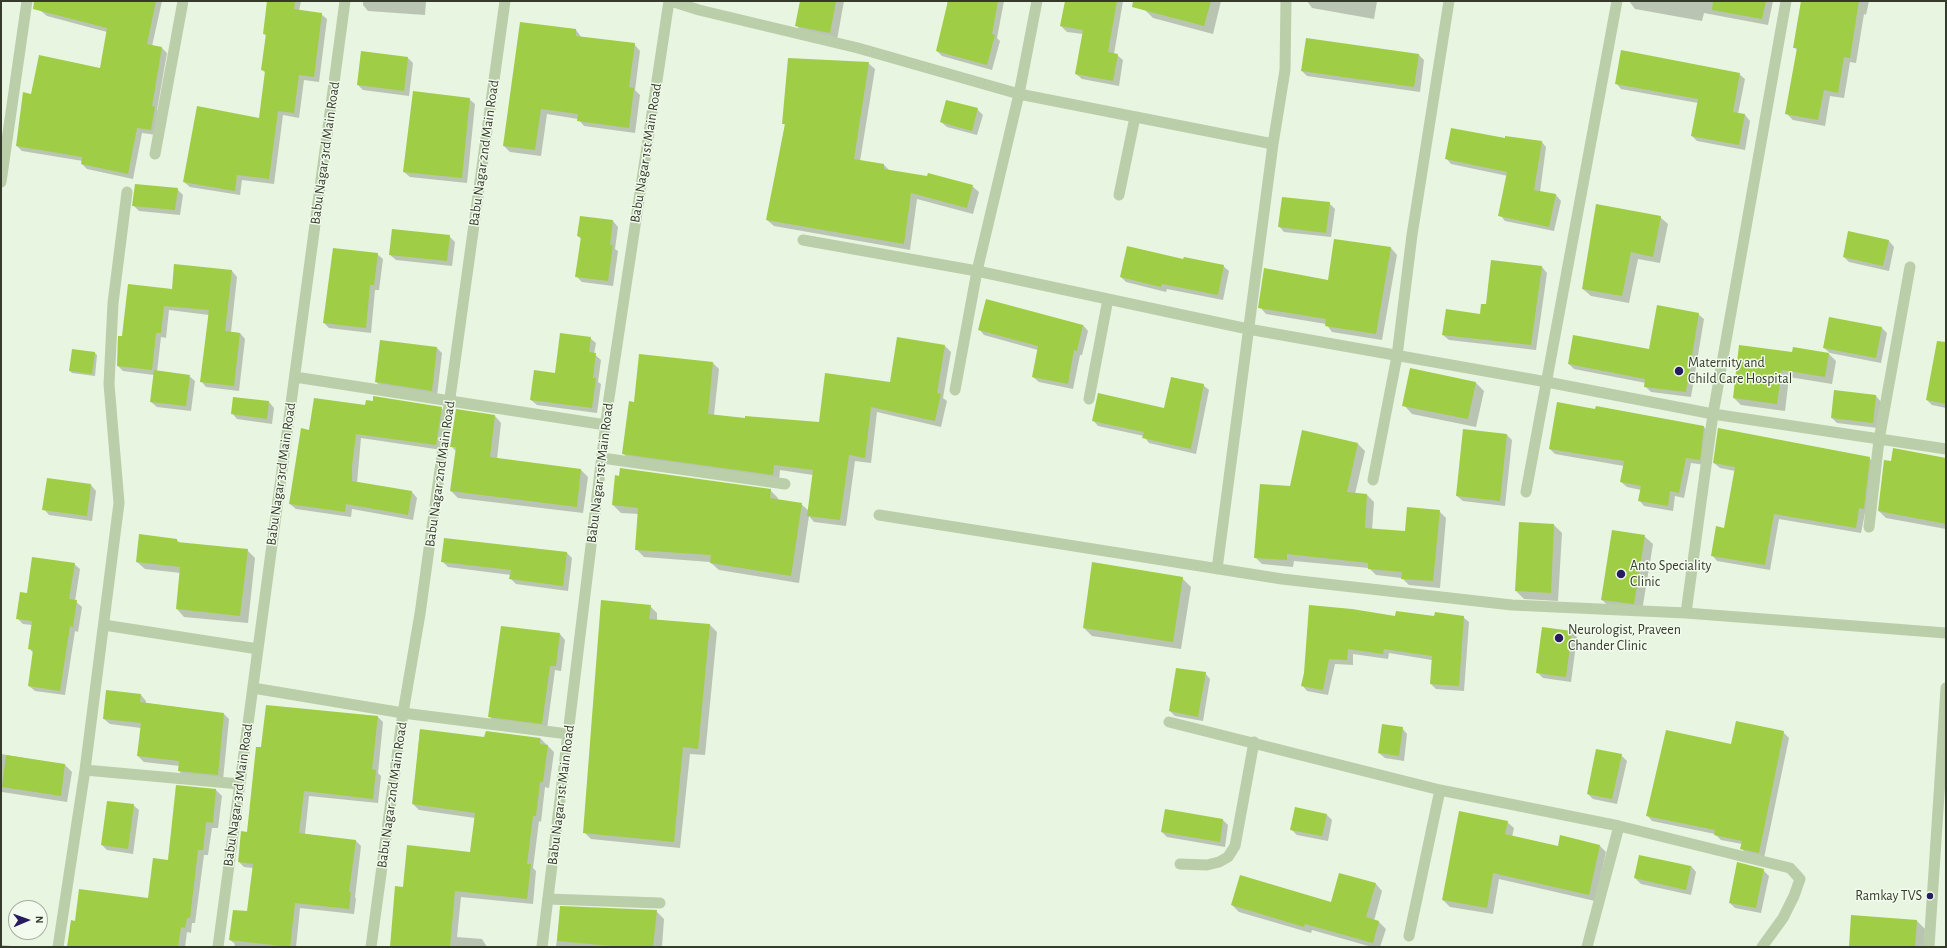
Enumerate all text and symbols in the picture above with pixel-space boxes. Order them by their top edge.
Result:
street label: Babu Nagar 2nd Main Road [465,79,503,227]
street label: Babu Nagar 3rd Main Road [307,80,343,226]
street label: Babu Nagar 1st Main Road [627,82,665,224]
place label: Maternity and Child Care Hospital [1688,355,1792,388]
marker: Maternity and Child Care Hospital [1673,365,1685,377]
street label: Babu Nagar 2nd Main Road [421,400,459,548]
street label: Babu Nagar 3rd Main Road [263,401,299,547]
street label: Babu Nagar 1st Main Road [583,402,617,544]
place label: Anto Speciality Clinic [1630,558,1711,590]
marker: Anto Speciality Clinic [1615,568,1627,580]
place label: Neurologist, Praveen Chander Clinic [1568,622,1681,654]
marker: Neurologist, Praveen Chander Clinic [1553,632,1565,644]
street label: Babu Nagar 2nd Main Road [373,721,411,869]
street label: Babu Nagar 3rd Main Road [220,722,256,868]
street label: Babu Nagar 1st Main Road [544,724,578,866]
place label: Ramkay TVS [1855,888,1922,904]
marker: Ramkay TVS [1925,891,1935,901]
north arrow [8,900,48,940]
text: N [34,916,45,924]

